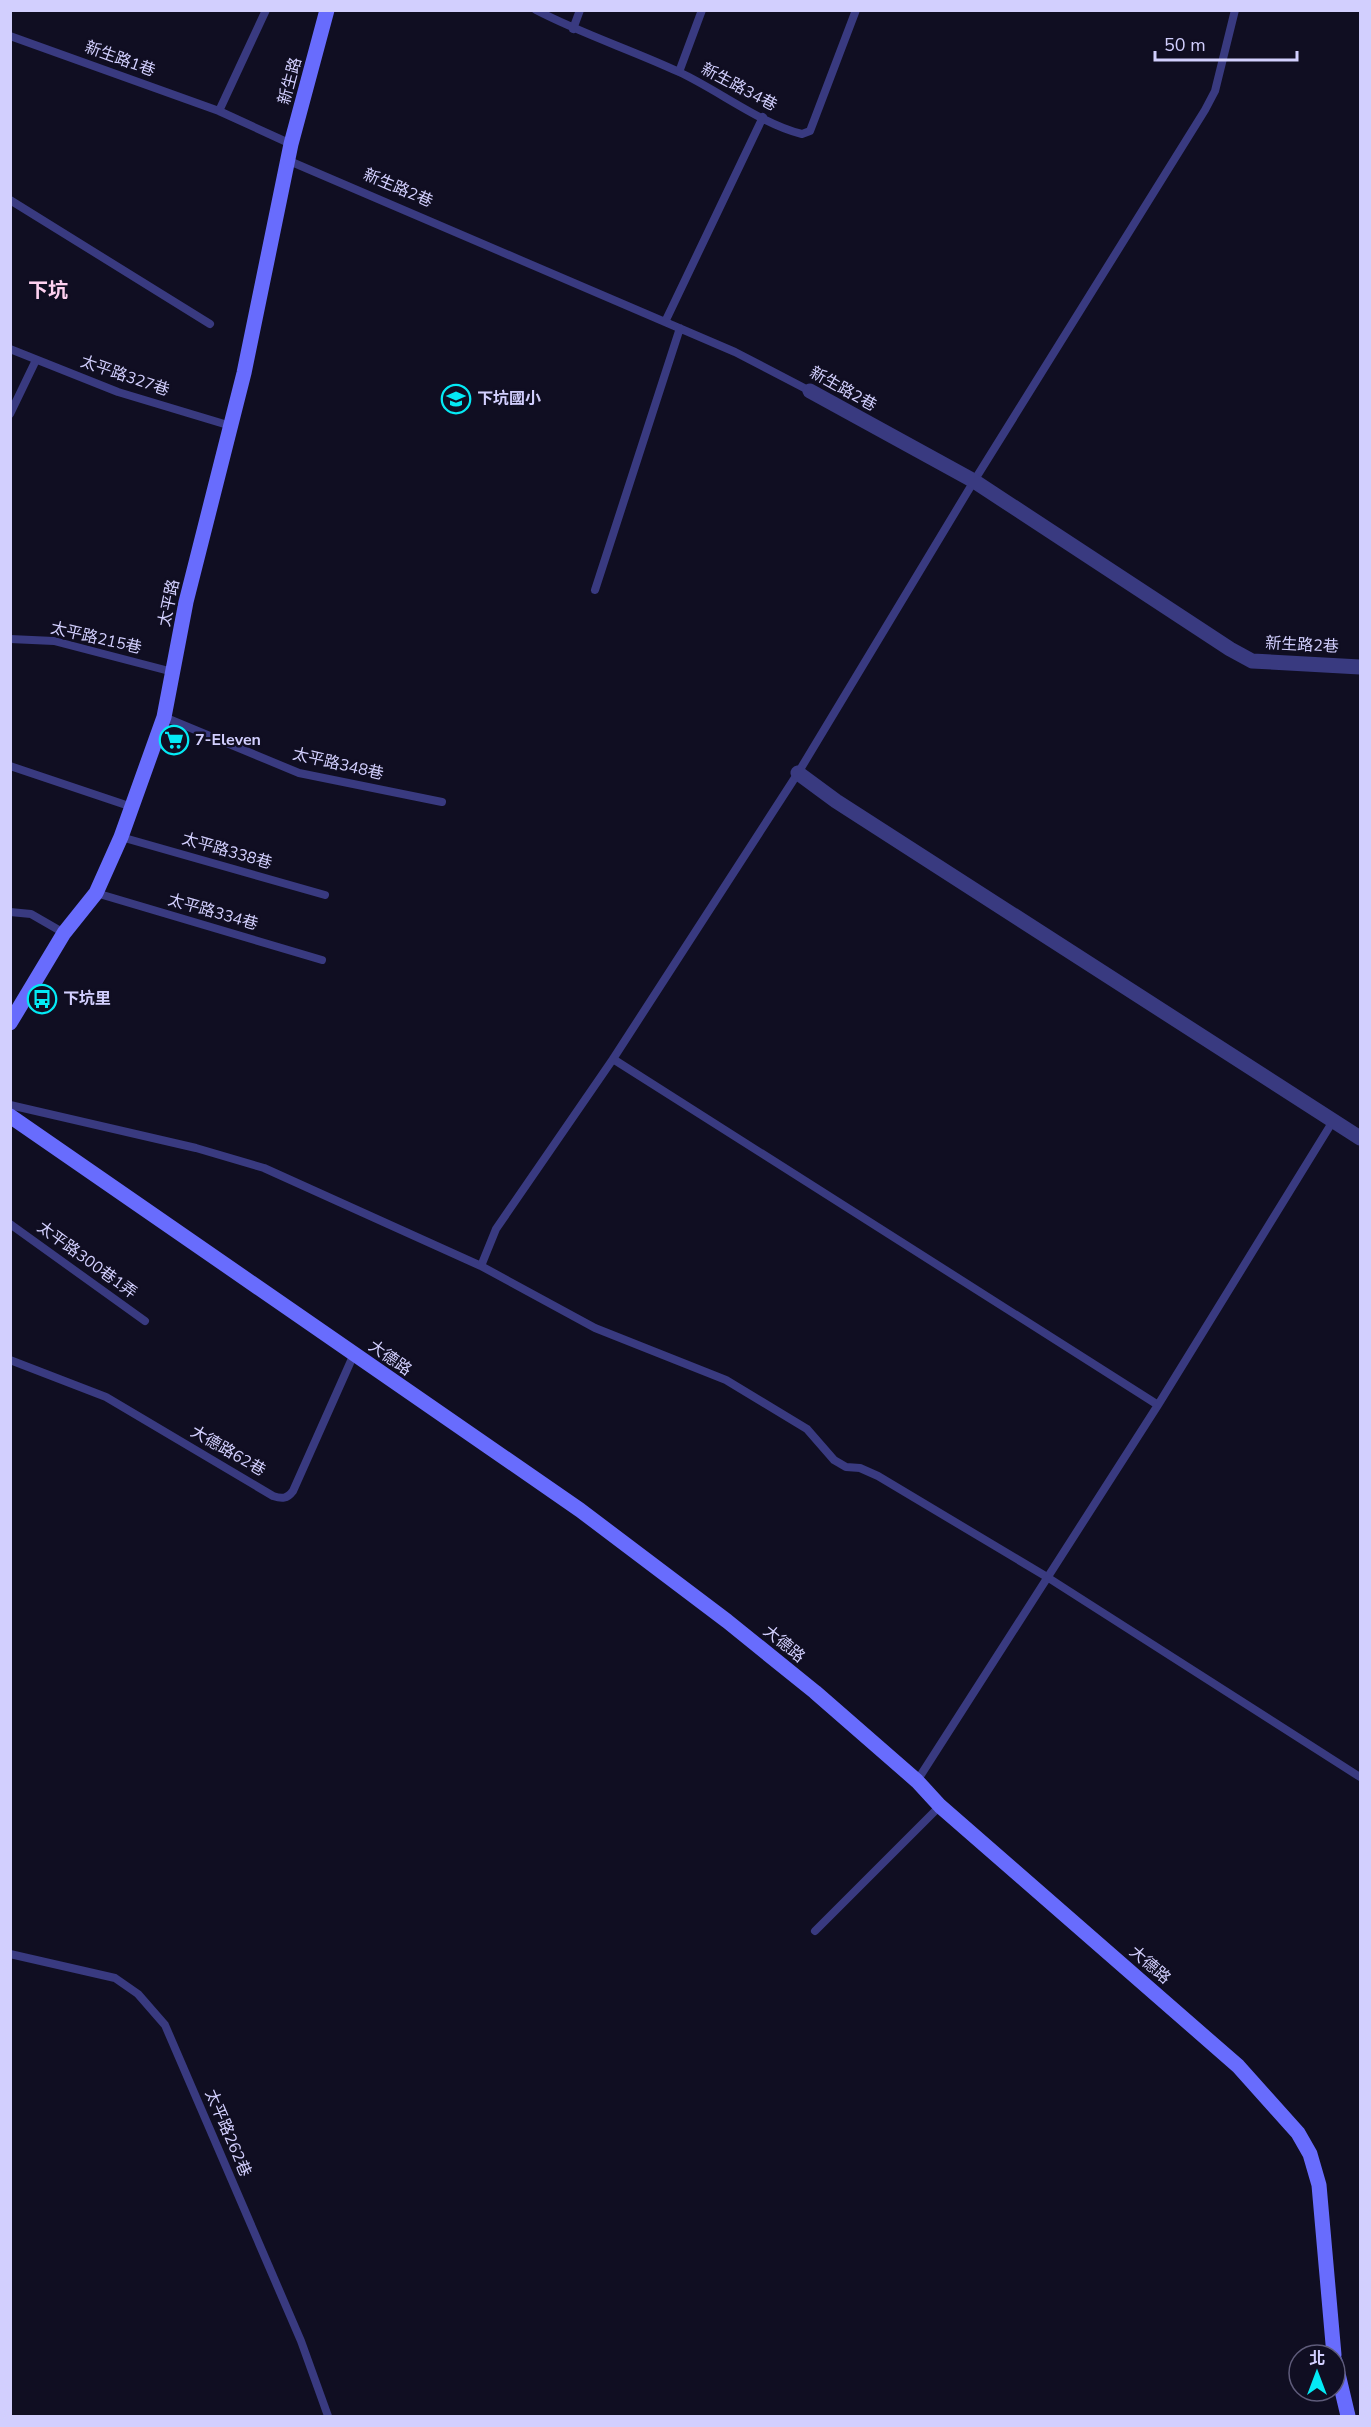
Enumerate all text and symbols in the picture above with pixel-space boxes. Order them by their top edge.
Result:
scale bar [1155,24,1298,62]
text: 50 m [1164,33,1206,57]
street label: 新生路1巷 [82,36,158,82]
street label: 新生路 [273,55,307,107]
street label: 新生路34巷 [697,58,781,116]
street label: 新生路2巷 [360,163,436,213]
district label: 下坑 [28,277,68,304]
street label: 太平路327巷 [78,350,172,402]
street label: 新生路2巷 [805,362,881,416]
school or university icon: 下坑國小 [440,383,472,415]
place label: 下坑國小 [477,388,541,410]
street label: 太平路 [153,577,185,629]
street label: 太平路215巷 [48,617,144,659]
street label: 新生路2巷 [1265,632,1339,658]
supermarket icon: 7-Eleven [158,724,190,756]
place label: 7-Eleven [195,729,261,751]
street label: 太平路348巷 [290,743,386,785]
street label: 太平路338巷 [179,828,275,874]
street label: 太平路334巷 [165,889,261,935]
bus stop icon: 下坑里 [26,983,58,1015]
place label: 下坑里 [63,988,111,1010]
street label: 太平路300巷1弄 [33,1216,141,1304]
street label: 大德路 [364,1335,416,1381]
street label: 大德路62巷 [186,1421,270,1481]
street label: 大德路 [758,1620,810,1668]
street label: 大德路 [1125,1941,1175,1989]
street label: 太平路262巷 [200,2086,256,2180]
north arrow [1287,2343,1347,2403]
text: 北 [1309,2348,1325,2370]

